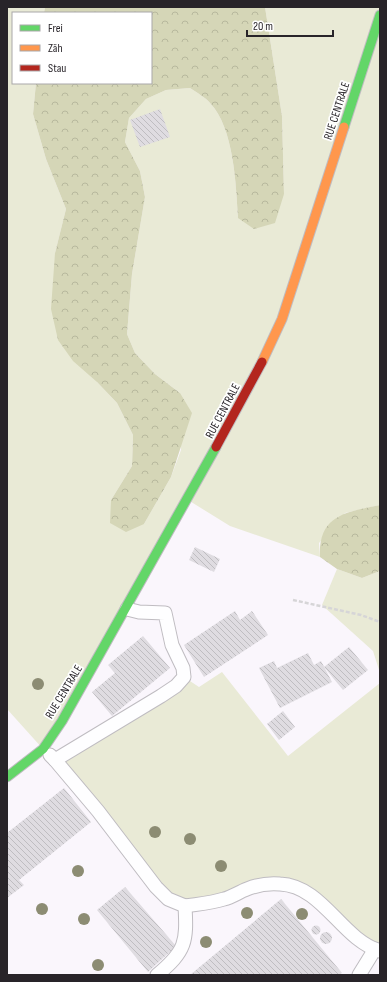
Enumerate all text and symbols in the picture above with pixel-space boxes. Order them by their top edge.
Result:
legend [12,12,152,84]
scale bar [247,12,333,38]
text: 20 m [253,19,273,34]
text: Frei [48,21,63,36]
text: Zäh [48,41,63,56]
text: Stau [48,61,66,76]
street label: RUE CENTRALE [321,80,353,142]
street label: RUE CENTRALE [202,381,244,441]
street label: RUE CENTRALE [42,662,86,722]

